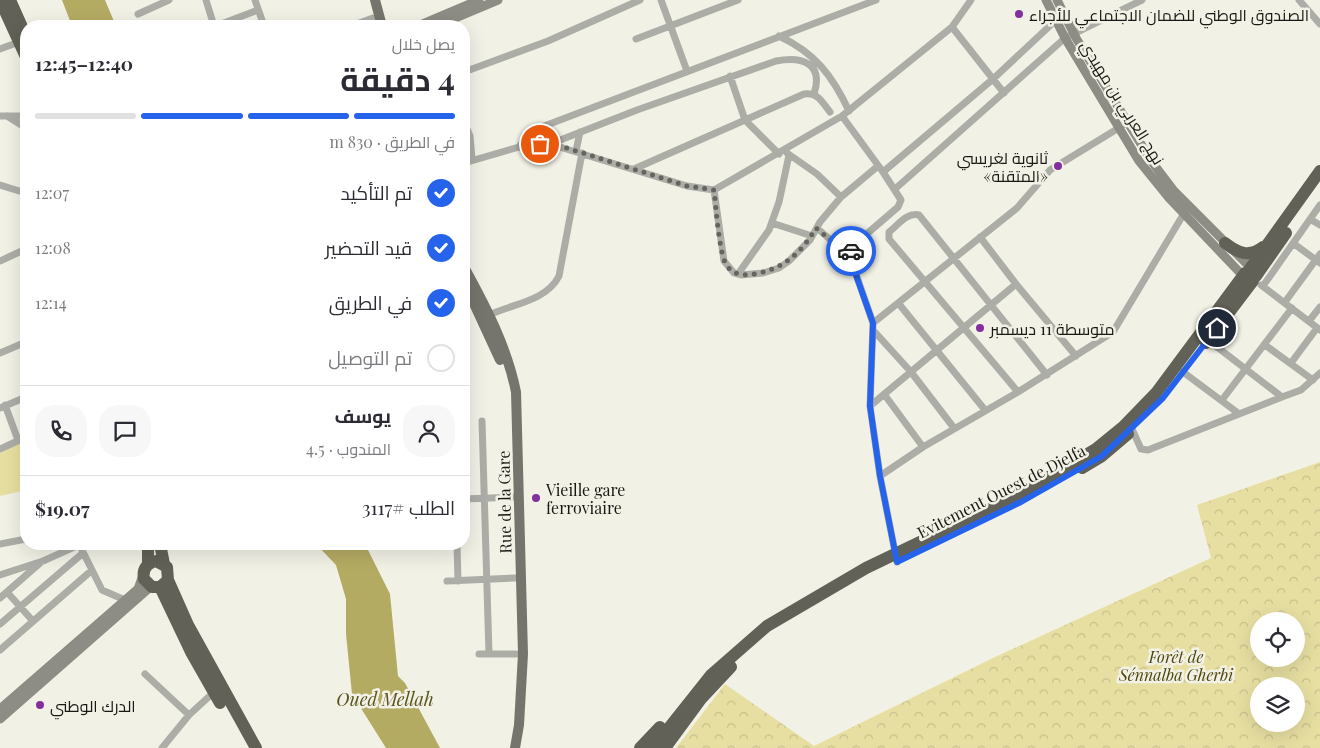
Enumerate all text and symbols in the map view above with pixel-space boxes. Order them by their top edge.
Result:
place label: الصندوق الوطني للضمان الاجتماعي للأجراء [1029,4,1309,29]
marker: الصندوق الوطني للضمان الاجتماعي للأجراء [1013,8,1025,20]
text: يصل خلال [392,33,455,54]
street label: نهج العربي بن مهيدي [1073,36,1170,170]
text: 12:40–12:45 [35,50,133,76]
text: 4 دقيقة [340,56,455,99]
pin [519,123,561,165]
icon: bag [526,130,554,158]
text: في الطريق · 830 m [330,131,455,152]
place label: ثانوية لغريسي «المتقنة» [957,147,1049,186]
marker: ثانوية لغريسي «المتقنة» [1052,160,1064,172]
text: تم التأكيد [341,179,412,205]
icon: check [427,179,455,207]
text: 12:07 [35,182,69,203]
courier [826,226,876,276]
text: قيد التحضير [325,234,412,260]
icon: check [427,234,455,262]
text: 12:08 [35,237,71,258]
icon: car [837,237,865,265]
text: في الطريق [329,289,412,315]
icon: check [427,289,455,317]
text: 12:14 [35,292,67,313]
pin [1196,307,1238,349]
icon: home [1203,314,1231,342]
place label: متوسطة 11 ديسمبر [989,318,1115,339]
marker: متوسطة 11 ديسمبر [974,322,986,334]
text: تم التوصيل [328,344,412,370]
text: يوسف [335,402,391,428]
button: phone [35,405,87,457]
button: chat [99,405,151,457]
button: person [403,405,455,457]
text: المندوب · 4.5 [306,438,391,459]
street label: Evitement Ouest de Djelfa [913,439,1089,543]
street label: Rue de la Gare [493,450,515,554]
place label: Vieille gare ferroviaire [545,479,625,518]
marker: Vieille gare ferroviaire [530,492,542,504]
text: الطلب #3117 [362,494,455,520]
text: $19.07 [35,495,90,521]
map controls [1250,612,1305,732]
button: locate [1250,612,1305,667]
park label: Forêt de Sénnalba Gherbi [1118,646,1234,685]
button: layers [1250,677,1305,732]
water label: Oued Mellah [336,687,434,711]
place label: الدرك الوطني [50,695,136,720]
marker: الدرك الوطني [34,699,46,711]

